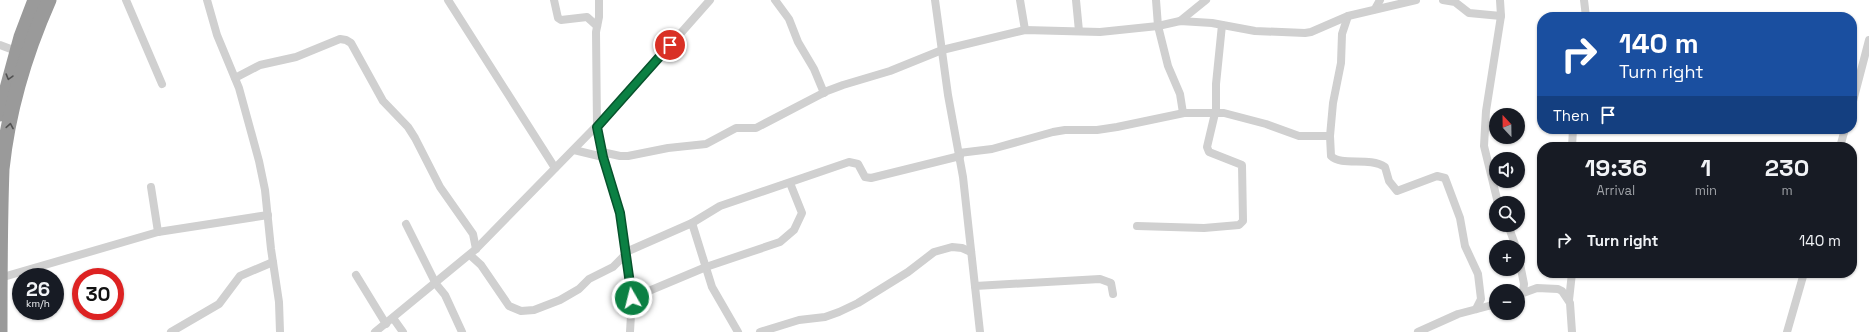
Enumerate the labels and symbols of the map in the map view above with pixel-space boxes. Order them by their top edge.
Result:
pin [653,28,687,62]
one-way arrow [6,73,14,80]
north arrow [1489,108,1525,144]
one-way arrow [5,123,13,129]
speed limit sign: 30 [72,268,124,320]
position arrow [611,277,653,319]

